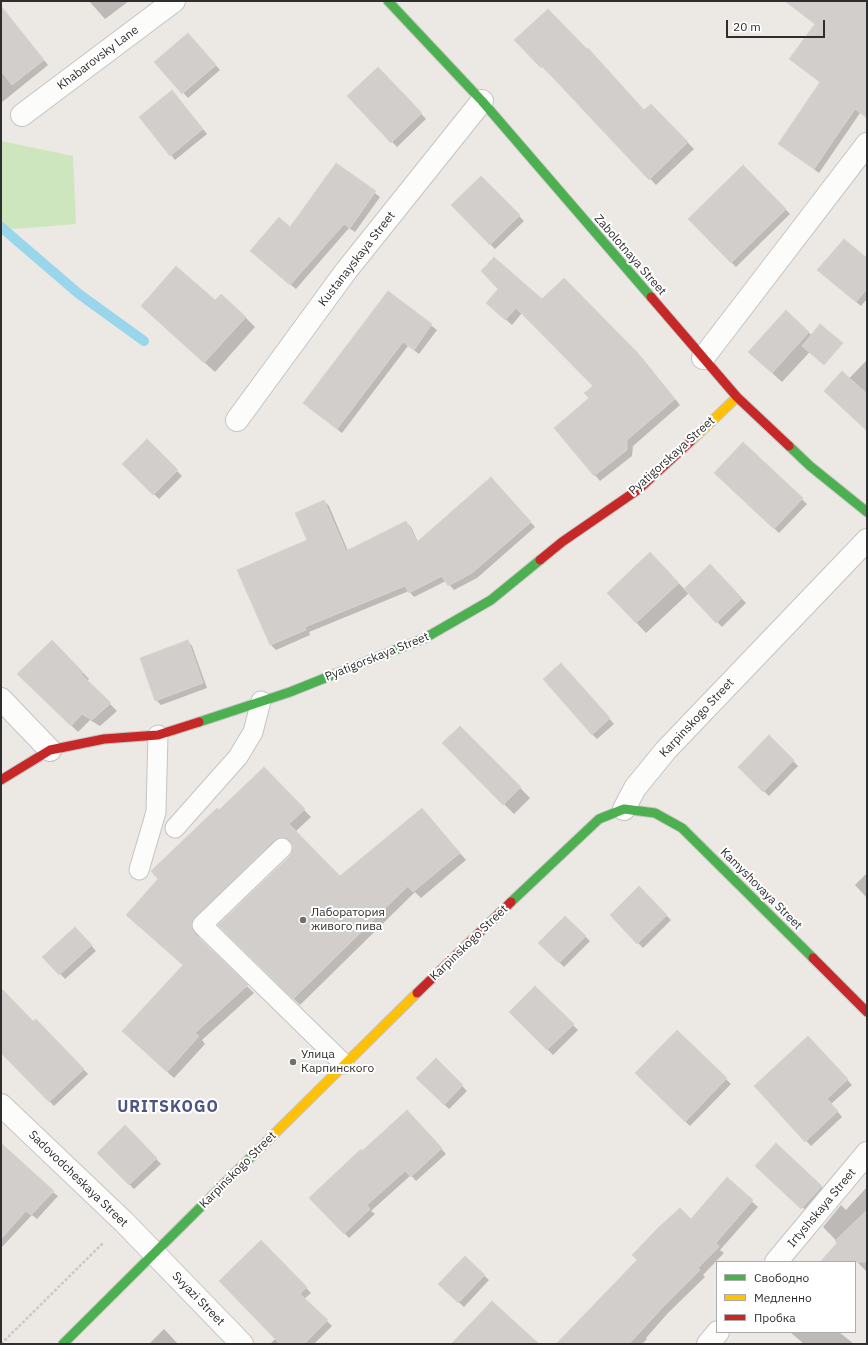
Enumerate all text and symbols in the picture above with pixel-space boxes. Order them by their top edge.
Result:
scale bar [728,12,827,38]
text: 20 m [733,19,761,34]
street label: Khabarovsky Lane [55,23,141,93]
street label: Kustanayskaya Street [316,209,398,309]
street label: Zabolotnaya Street [591,212,669,298]
street label: Pyatigorskaya Street [626,414,718,498]
street label: Pyatigorskaya Street [323,630,431,684]
street label: Karpinskogo Street [657,676,737,760]
street label: Kamyshovaya Street [717,845,805,933]
street label: Karpinskogo Street [427,902,511,984]
place label: Лаборатория живого пива [311,906,385,934]
marker: Лаборатория живого пива [298,915,308,925]
place label: Улица Карпинского [301,1048,374,1076]
marker: Улица Карпинского [288,1057,298,1067]
district label: URITSKOGO [117,1097,219,1117]
street label: Sadovodcheskaya Street [25,1128,131,1230]
street label: Karpinskogo Street [197,1129,279,1211]
street label: Irtyshskaya Street [785,1166,859,1250]
legend [716,1261,856,1333]
street label: Svyazi Street [169,1269,227,1329]
text: Свободно [754,1270,809,1285]
text: Медленно [754,1290,812,1305]
text: Пробка [754,1310,796,1325]

